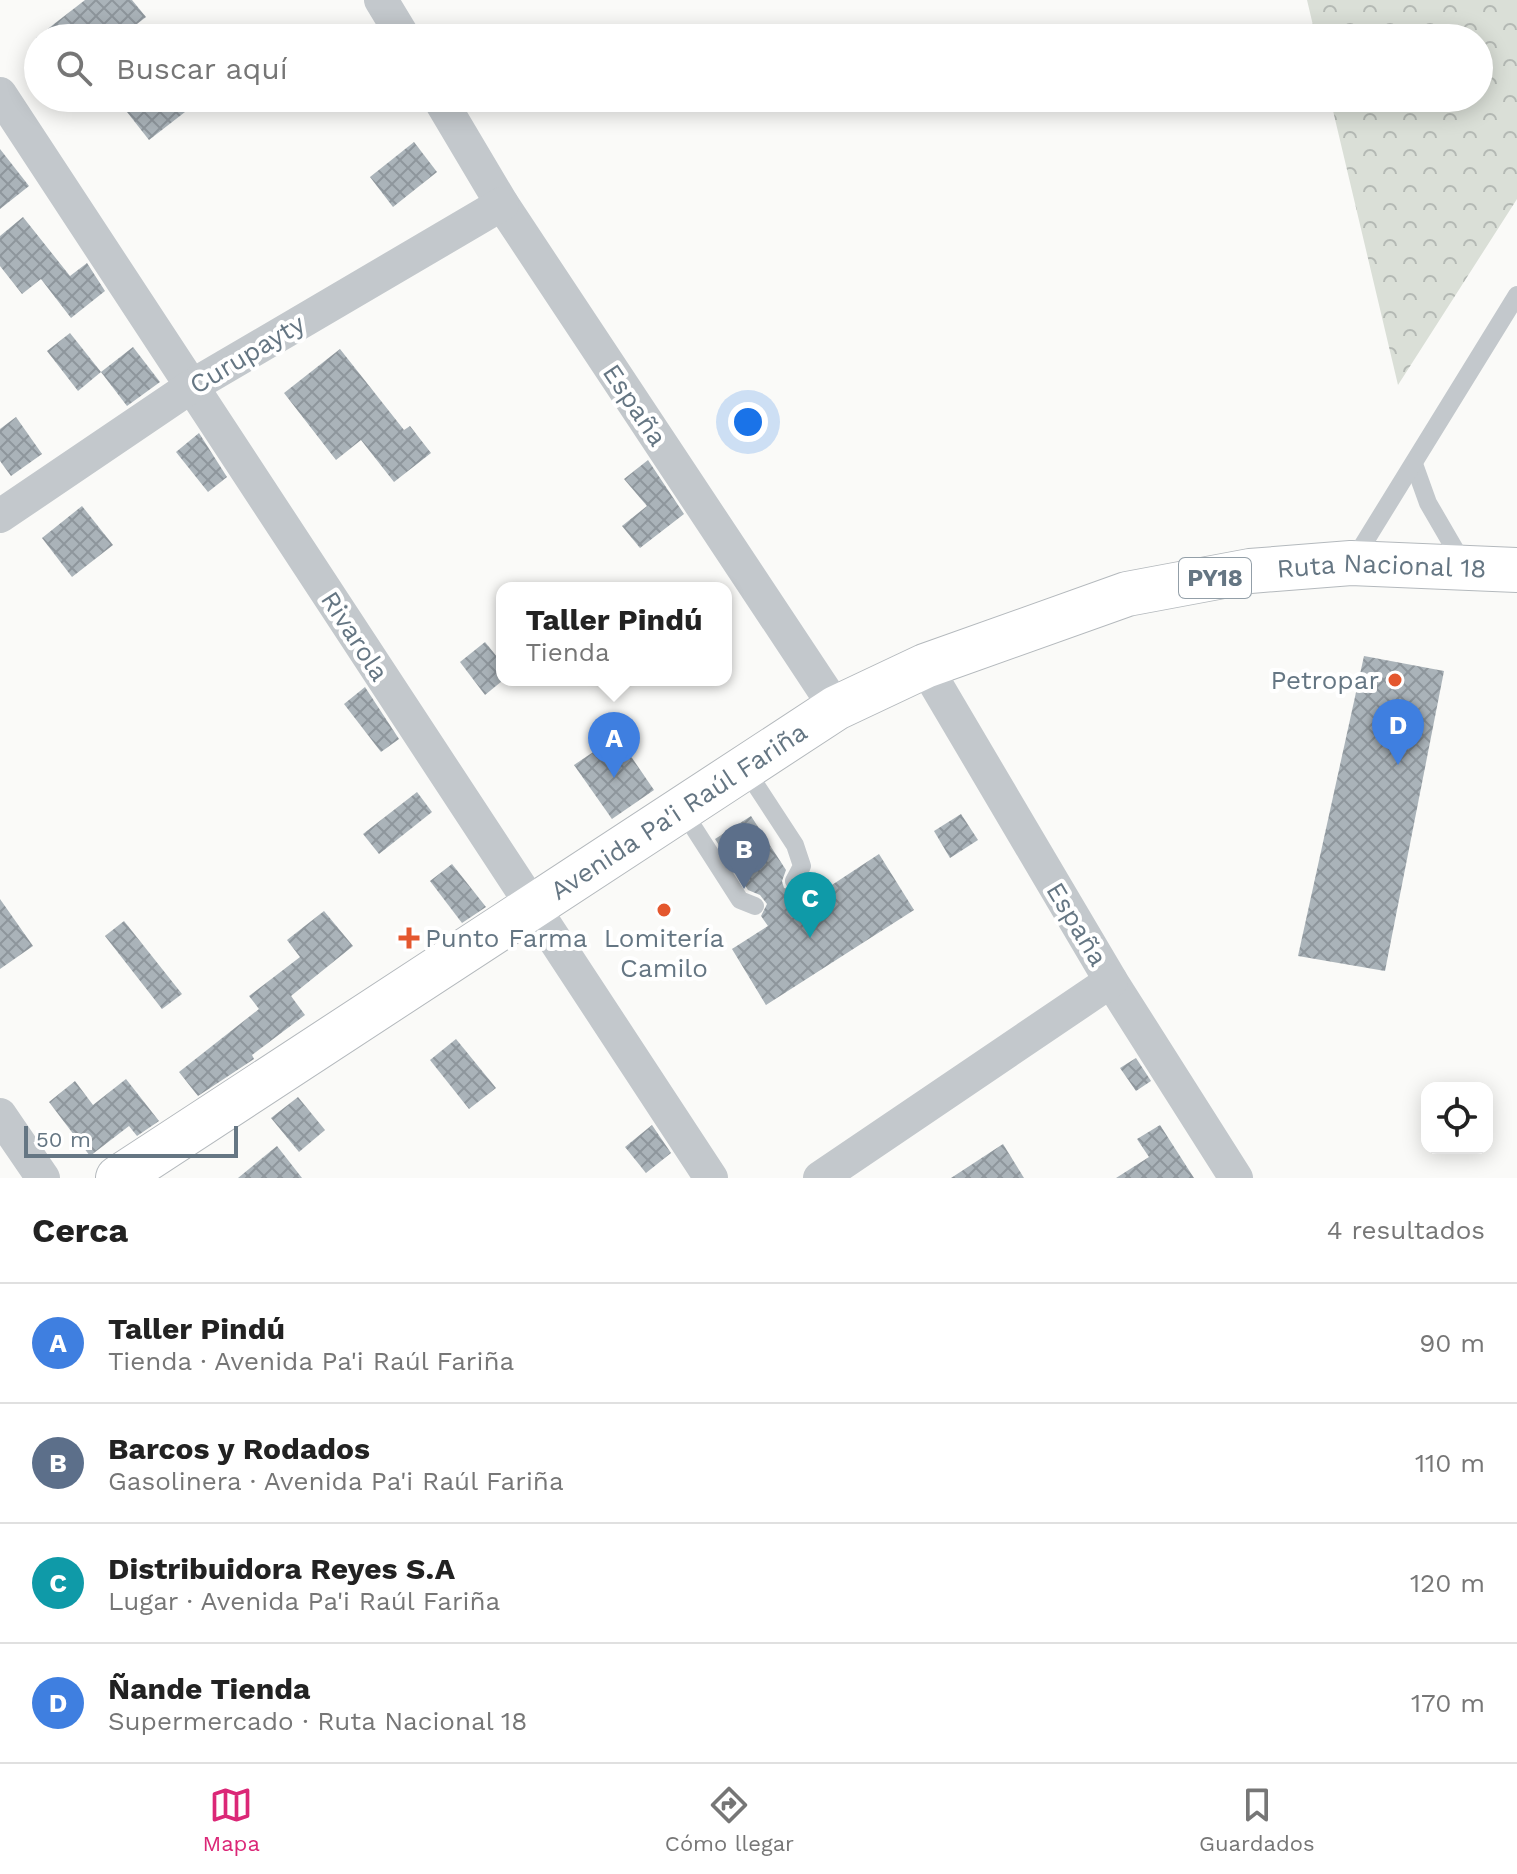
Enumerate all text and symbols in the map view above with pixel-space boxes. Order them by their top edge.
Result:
search box [24,24,1493,112]
icon: search [52,46,96,90]
text: Buscar aquí [116,51,288,86]
street label: Curupayty [184,308,310,400]
street label: España [597,358,673,452]
your location [728,402,768,442]
street label: Ruta Nacional 18 [1276,548,1487,584]
road number: PY18 [1179,558,1251,598]
popup [496,582,732,686]
street label: Rivarola [315,586,395,687]
text: Taller Pindú [525,602,703,637]
text: Tienda [525,637,610,667]
place label: Petropar [1270,665,1379,695]
marker: Petropar [1386,671,1404,689]
pin: D [1372,699,1424,765]
pin: A [588,712,640,778]
street label: Avenida Pa'i Raúl Fariña [543,715,813,905]
pin: B [718,823,770,889]
pin: C [784,872,836,938]
street label: España [1040,877,1114,971]
marker: Lomitería Camilo [655,901,673,919]
place label: Punto Farma [425,923,588,953]
place label: Lomitería Camilo [604,923,725,983]
marker: Punto Farma [400,929,418,947]
map controls [1421,1082,1493,1154]
button: locate [1421,1082,1493,1154]
scale bar [24,1122,238,1158]
text: 50 m [36,1127,91,1152]
text: Cerca [32,1210,128,1250]
text: 4 resultados [1327,1215,1485,1245]
text: Taller Pindú [108,1311,285,1346]
text: A [49,1328,67,1358]
text: 90 m [1419,1328,1485,1358]
text: Tienda · Avenida Pa'i Raúl Fariña [108,1346,514,1376]
text: Barcos y Rodados [108,1431,370,1466]
text: B [49,1448,67,1478]
text: 110 m [1415,1448,1485,1478]
text: Gasolinera · Avenida Pa'i Raúl Fariña [108,1466,564,1496]
text: Distribuidora Reyes S.A [108,1551,455,1586]
text: C [49,1568,67,1598]
text: 120 m [1410,1568,1485,1598]
text: Lugar · Avenida Pa'i Raúl Fariña [108,1586,500,1616]
text: Ñande Tienda [108,1671,310,1706]
text: D [49,1688,67,1718]
text: 170 m [1411,1688,1485,1718]
text: Supermercado · Ruta Nacional 18 [108,1706,527,1736]
tab: Mapa [202,1783,260,1856]
tab: Cómo llegar [665,1783,794,1856]
tab: Guardados [1199,1783,1315,1856]

